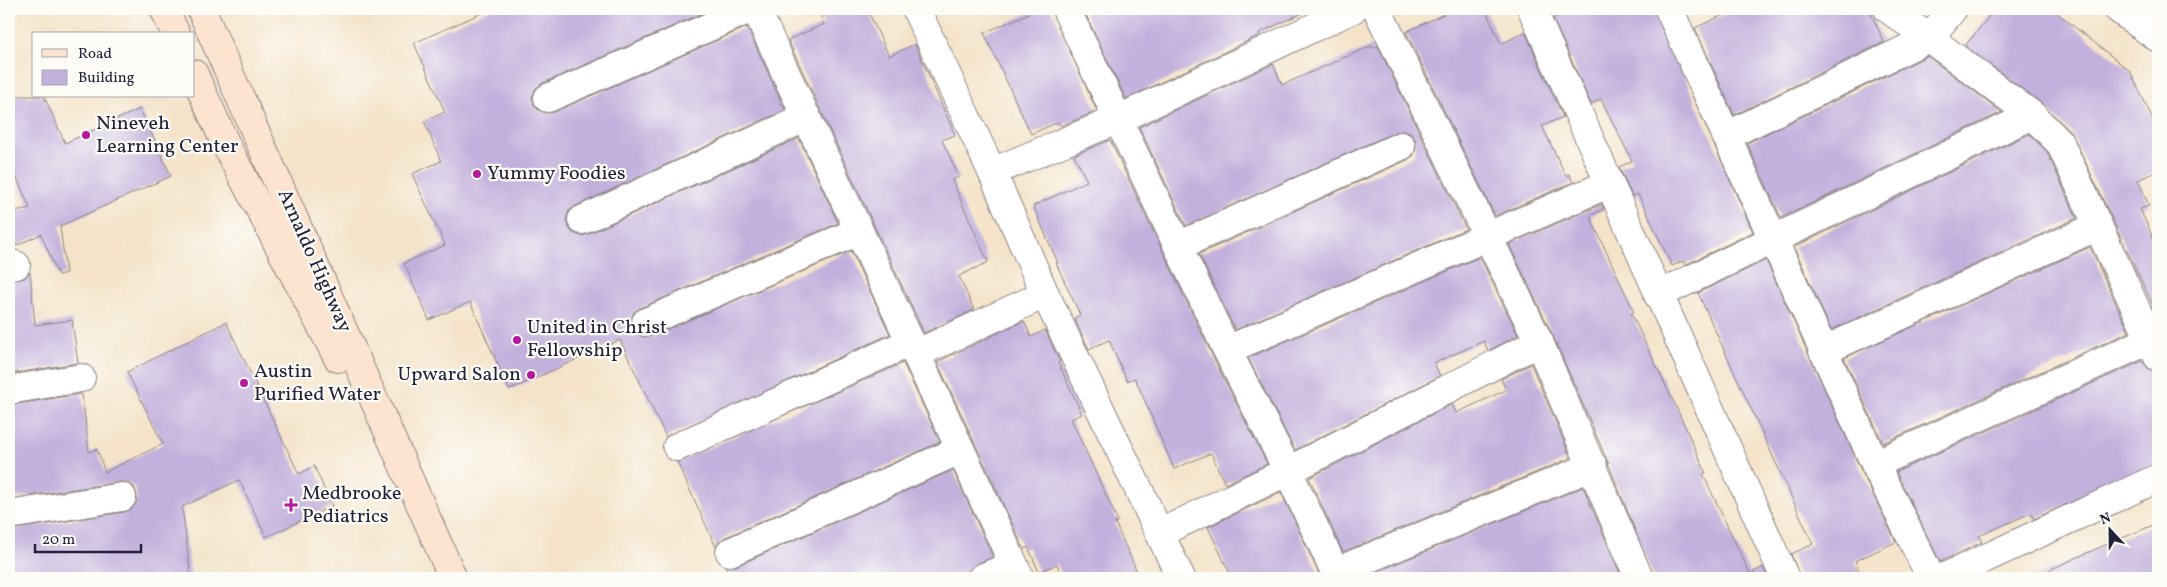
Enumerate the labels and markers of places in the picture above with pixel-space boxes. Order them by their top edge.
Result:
place label: Nineveh Learning Center [96,110,238,161]
marker: Nineveh Learning Center [80,129,92,141]
place label: Yummy Foodies [487,160,626,188]
marker: Yummy Foodies [471,168,483,180]
place label: United in Christ Fellowship [527,314,667,365]
marker: United in Christ Fellowship [511,334,523,346]
place label: Austin Purified Water [254,358,381,409]
place label: Upward Salon [398,361,521,389]
marker: Upward Salon [525,369,537,381]
marker: Austin Purified Water [238,377,250,389]
place label: Medbrooke Pediatrics [302,480,401,531]
marker: Medbrooke Pediatrics [284,498,298,512]

